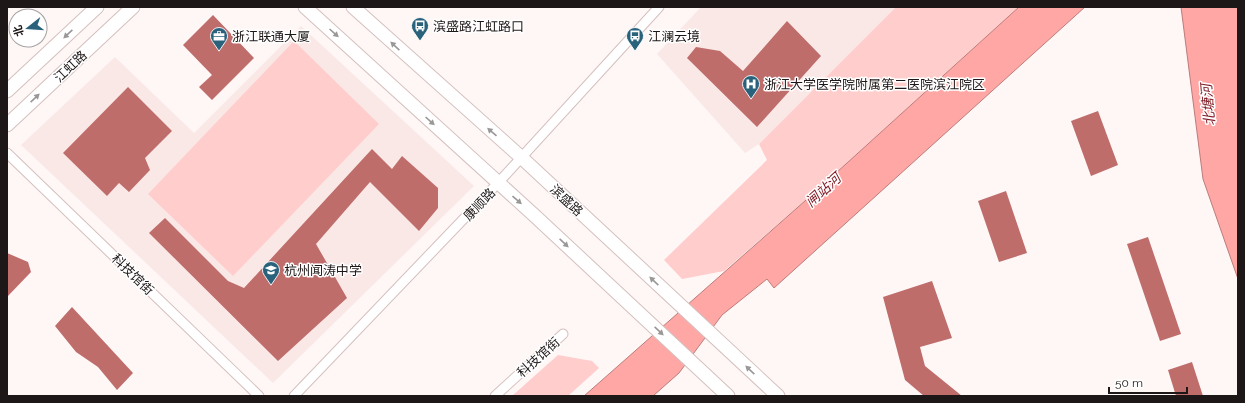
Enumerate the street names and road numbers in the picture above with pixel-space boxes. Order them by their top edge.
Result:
street label: 江虹路 [51,48,90,85]
street label: 滨盛路 [547,182,586,219]
street label: 康顺路 [460,185,498,224]
street label: 科技馆街 [109,251,157,298]
street label: 科技馆街 [514,334,563,380]

